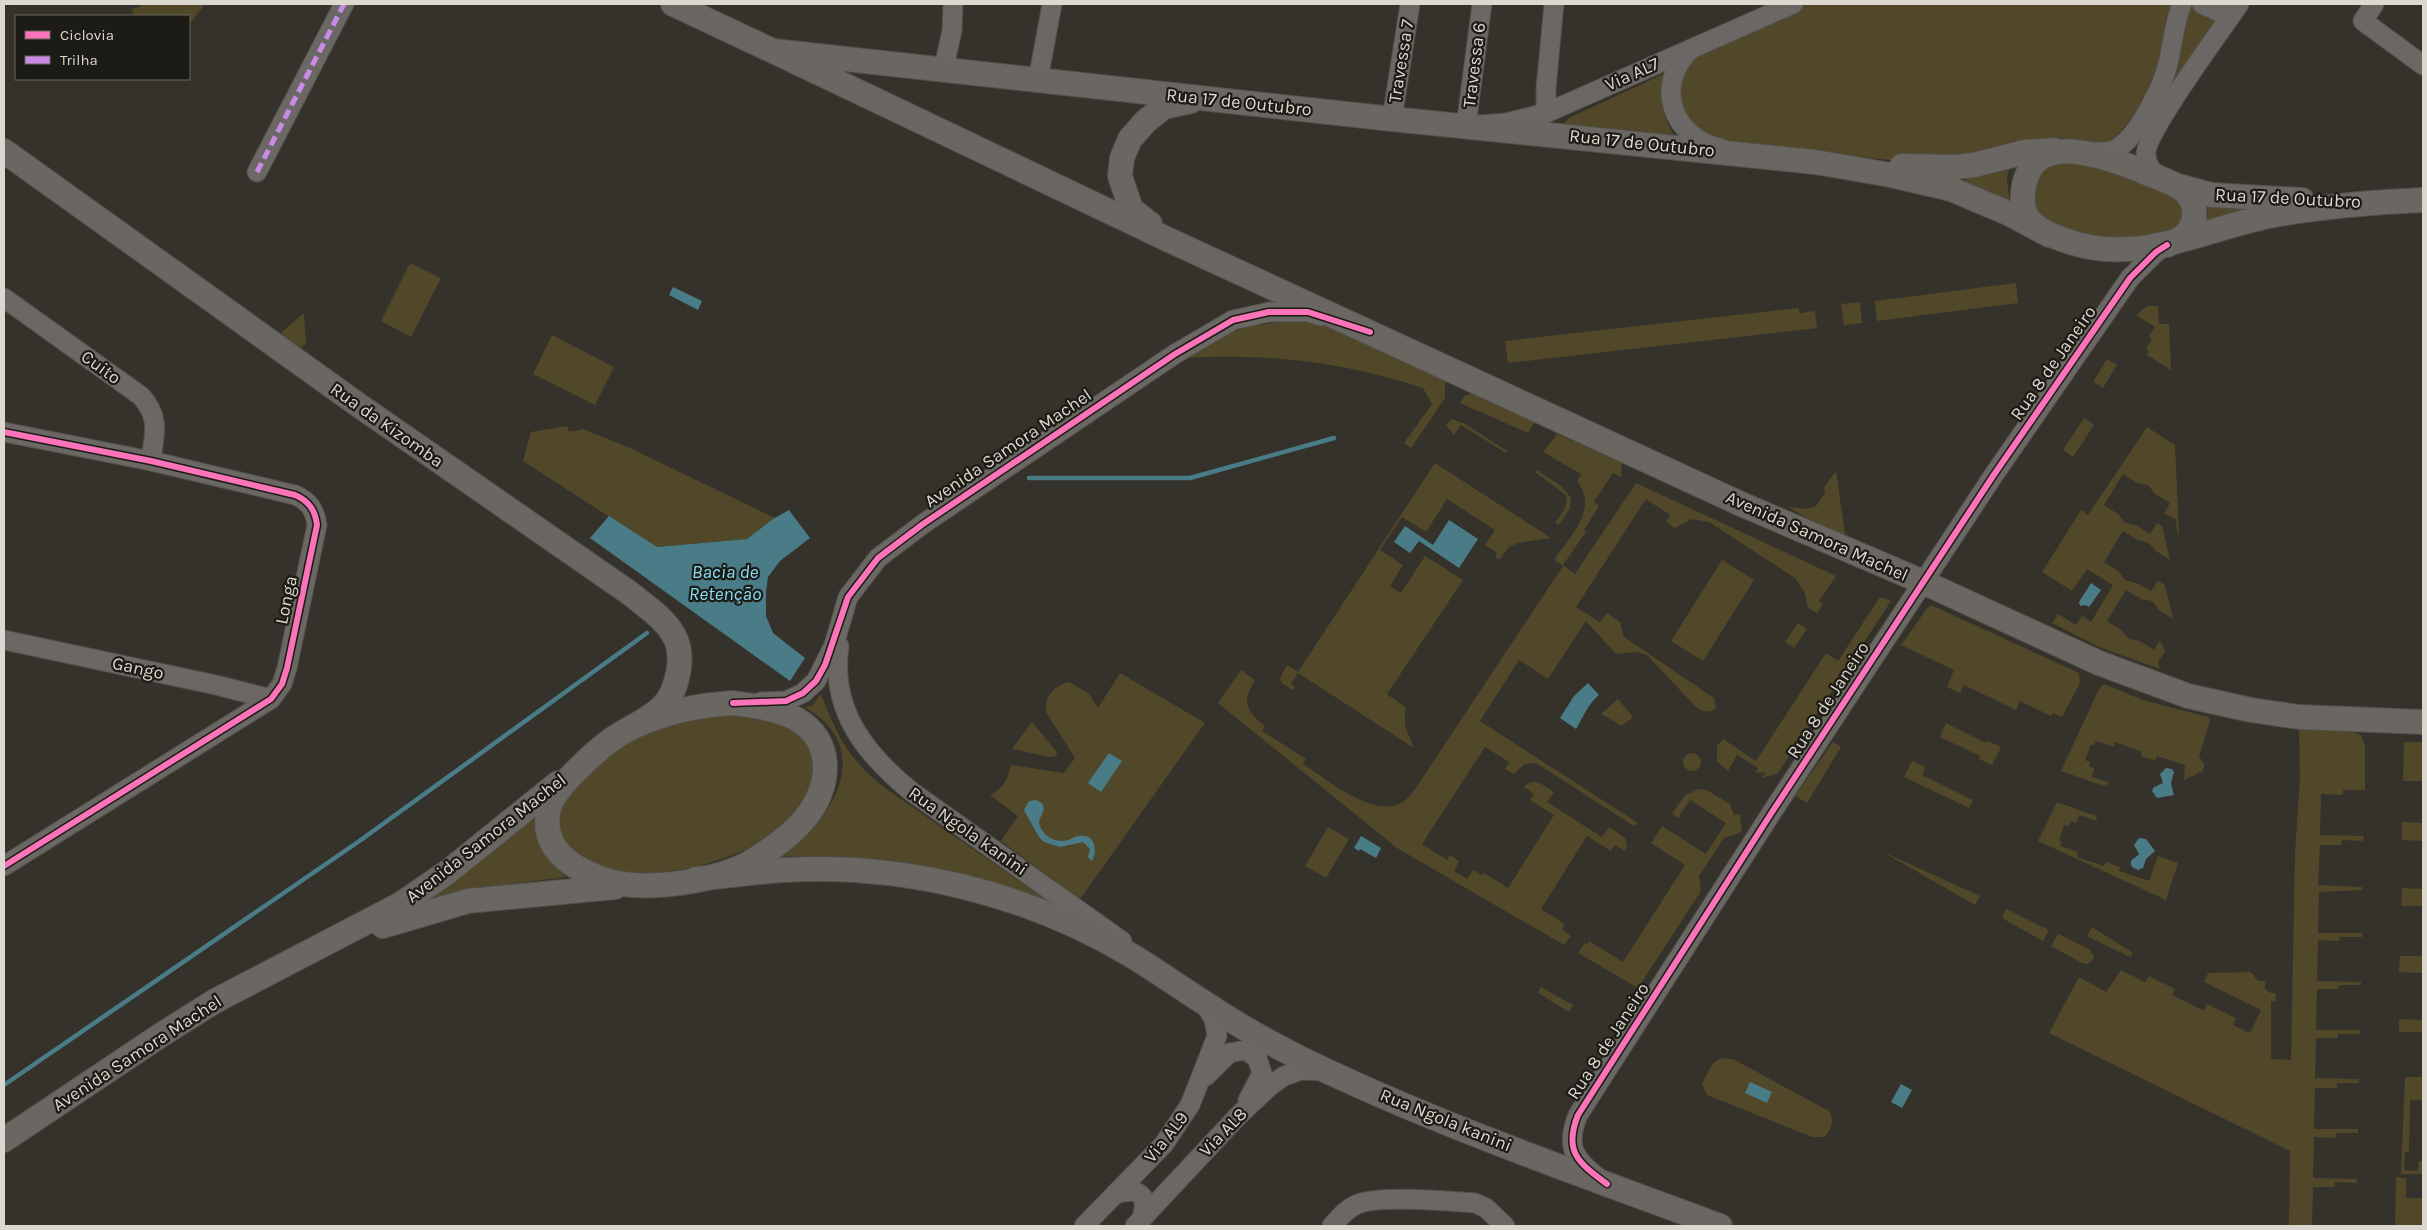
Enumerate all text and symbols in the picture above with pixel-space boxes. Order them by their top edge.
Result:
legend [15,15,190,80]
street label: Travessa 7 [1384,17,1419,104]
street label: Travessa 6 [1458,21,1490,109]
text: Ciclovia [60,26,114,44]
text: Trilha [60,51,98,69]
street label: Via AL7 [1602,52,1663,96]
street label: Rua 17 de Outubro [1165,83,1313,121]
street label: Rua 17 de Outubro [1568,124,1716,162]
street label: Rua 17 de Outubro [2214,183,2362,213]
street label: Rua 8 de Janeiro [2005,302,2101,424]
street label: Cuito [77,345,125,389]
street label: Rua da Kizomba [326,378,448,472]
street label: Avenida Samora Machel [920,384,1096,512]
street label: Avenida Samora Machel [1723,486,1911,586]
water label: Bacia de Retenção [689,561,762,605]
street label: Longa [270,574,302,626]
street label: Rua 8 de Janeiro [1782,638,1874,762]
street label: Gango [110,652,166,684]
street label: Avenida Samora Machel [402,769,570,907]
street label: Rua Ngola kanini [904,782,1032,880]
street label: Rua 8 de Janeiro [1562,979,1654,1103]
street label: Avenida Samora Machel [48,990,226,1116]
street label: Rua Ngola kanini [1377,1084,1515,1156]
street label: Via AL8 [1194,1103,1252,1161]
street label: Via AL9 [1139,1107,1193,1167]

